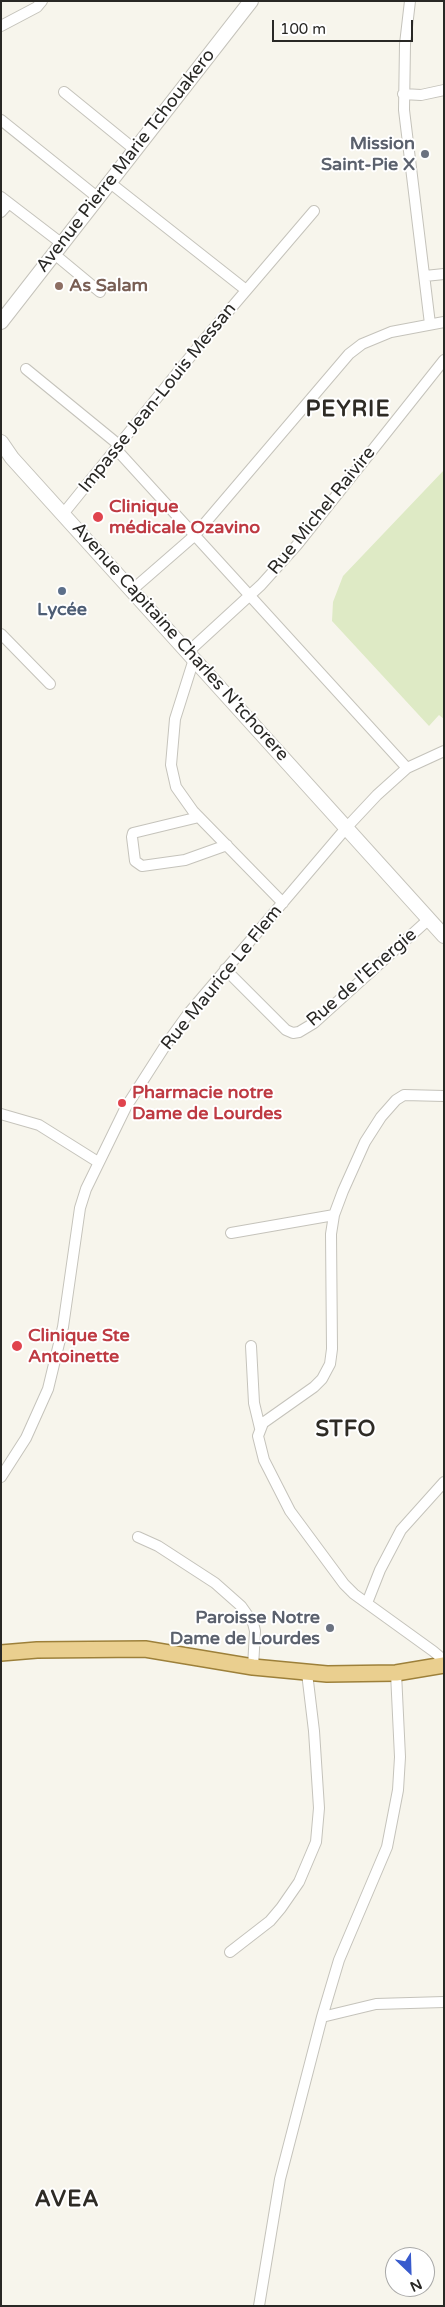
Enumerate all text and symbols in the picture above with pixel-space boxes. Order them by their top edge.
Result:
scale bar [275,10,416,42]
text: 100 m [280,20,326,38]
street label: Avenue Pierre Marie Tchouakero [32,45,220,277]
place label: Mission Saint-Pie X [321,133,415,176]
marker: Mission Saint-Pie X [419,148,431,160]
place label: As Salam [69,275,148,297]
marker: As Salam [53,280,65,292]
street label: Impasse Jean-Louis Messan [75,299,241,497]
district label: PEYRIE [305,397,391,423]
street label: Rue Michel Raivire [264,443,380,579]
place label: Clinique médicale Ozavino [109,496,260,538]
marker: Clinique médicale Ozavino [91,510,105,524]
street label: Avenue Capitaine Charles N'tchorere [67,518,293,766]
marker: Lycée [56,585,68,597]
place label: Lycée [37,599,87,621]
street label: Rue Maurice Le Flem [157,901,287,1055]
street label: Rue de l'Energie [303,924,421,1032]
place label: Pharmacie notre Dame de Lourdes [132,1082,282,1124]
marker: Pharmacie notre Dame de Lourdes [116,1097,128,1109]
place label: Clinique Ste Antoinette [28,1325,130,1368]
marker: Clinique Ste Antoinette [10,1339,24,1353]
district label: STFO [315,1417,377,1443]
place label: Paroisse Notre Dame de Lourdes [170,1607,320,1650]
marker: Paroisse Notre Dame de Lourdes [324,1622,336,1634]
district label: AVEA [34,2187,100,2213]
north arrow [385,2247,435,2297]
text: N [407,2275,424,2295]

